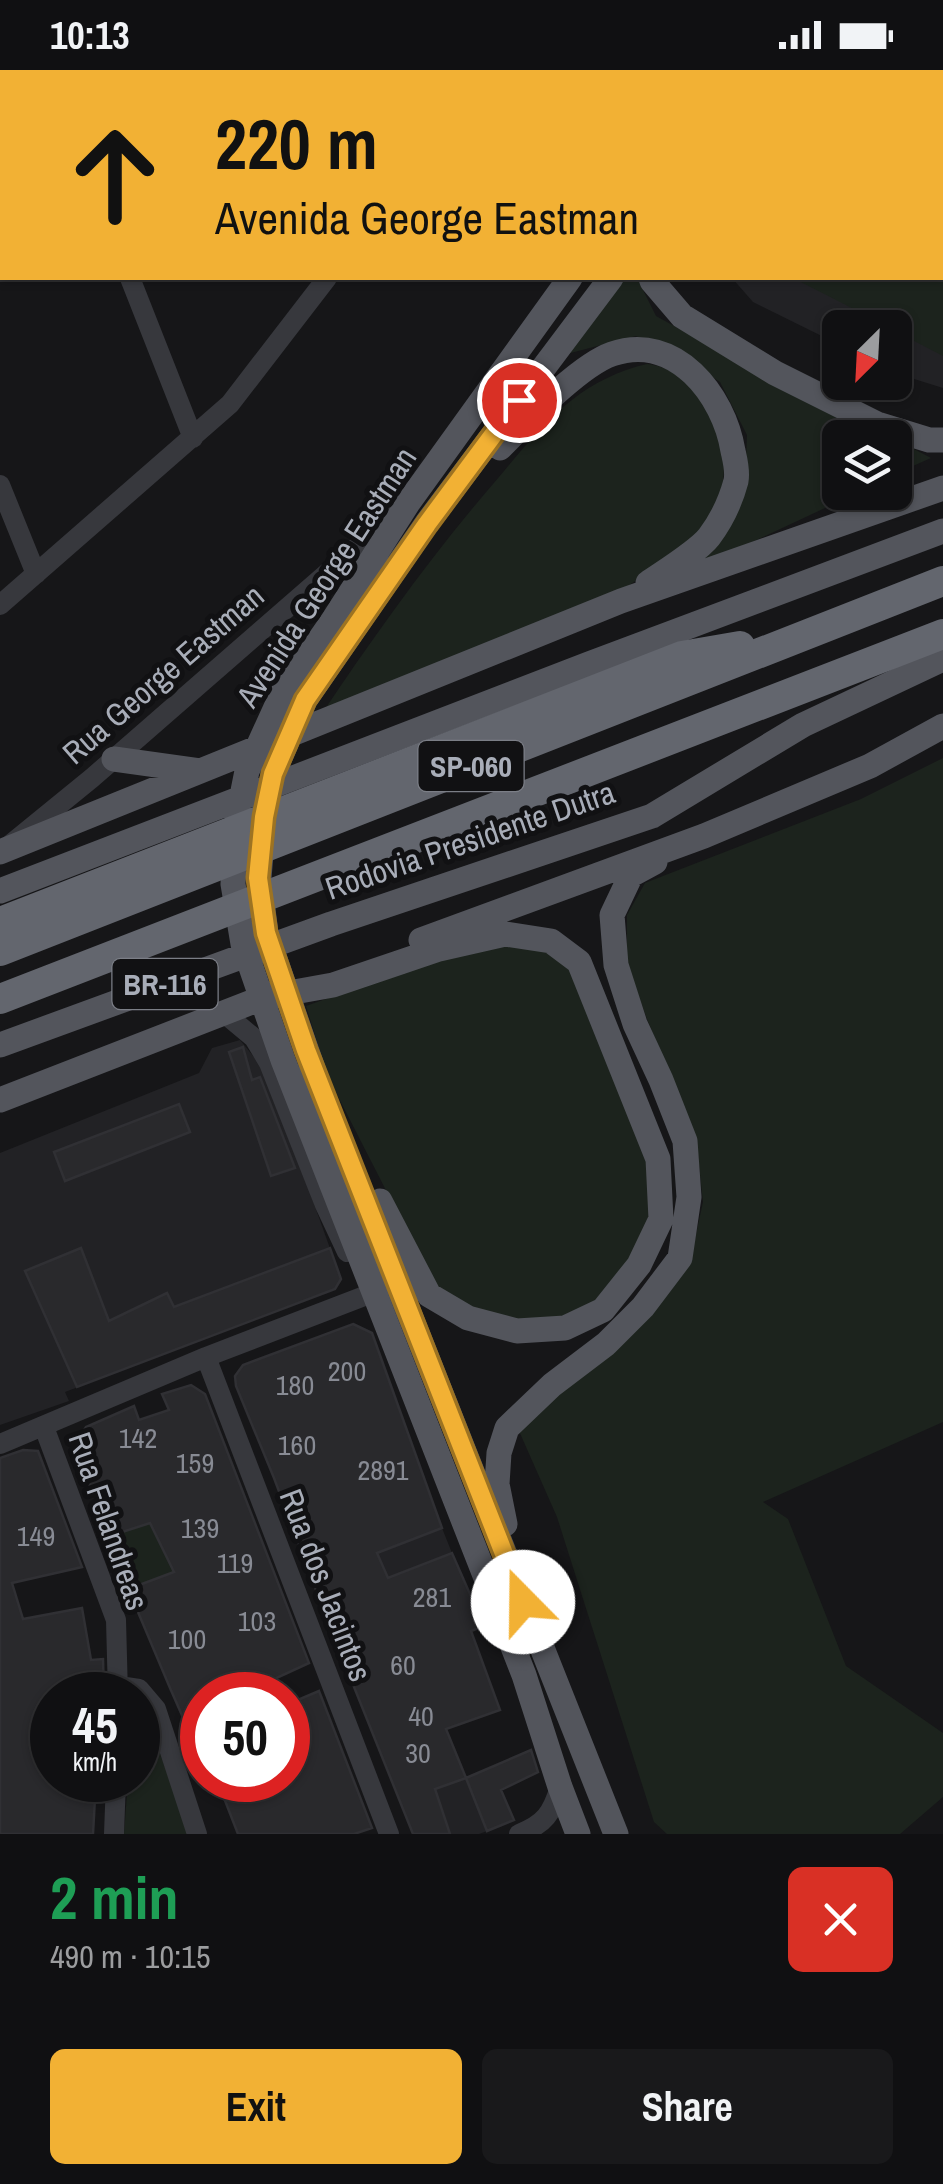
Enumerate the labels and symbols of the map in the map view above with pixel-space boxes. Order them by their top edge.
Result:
north arrow [822,310,912,400]
pin [477,358,562,443]
street label: Avenida George Eastman [225,439,426,716]
street label: Rua George Eastman [53,575,273,773]
road number: SP-060 [418,741,524,791]
street label: Rodovia Presidente Dutra [320,770,621,910]
road number: BR-116 [112,959,218,1009]
house number: 200 [328,1352,366,1390]
house number: 180 [276,1366,314,1404]
house number: 142 [119,1419,157,1457]
street label: Rua Felandreas [58,1426,160,1616]
house number: 160 [278,1426,316,1464]
house number: 159 [176,1444,214,1482]
house number: 2891 [357,1451,409,1489]
street label: Rua dos Jacintos [270,1483,382,1687]
house number: 139 [181,1509,219,1547]
house number: 149 [17,1517,55,1555]
house number: 119 [217,1544,253,1582]
position arrow [471,1550,575,1654]
house number: 281 [413,1578,451,1616]
house number: 103 [238,1602,276,1640]
house number: 100 [168,1620,206,1658]
house number: 60 [390,1646,416,1684]
speed limit sign: 50 [180,1672,310,1802]
house number: 40 [408,1697,434,1735]
house number: 30 [405,1734,431,1772]

